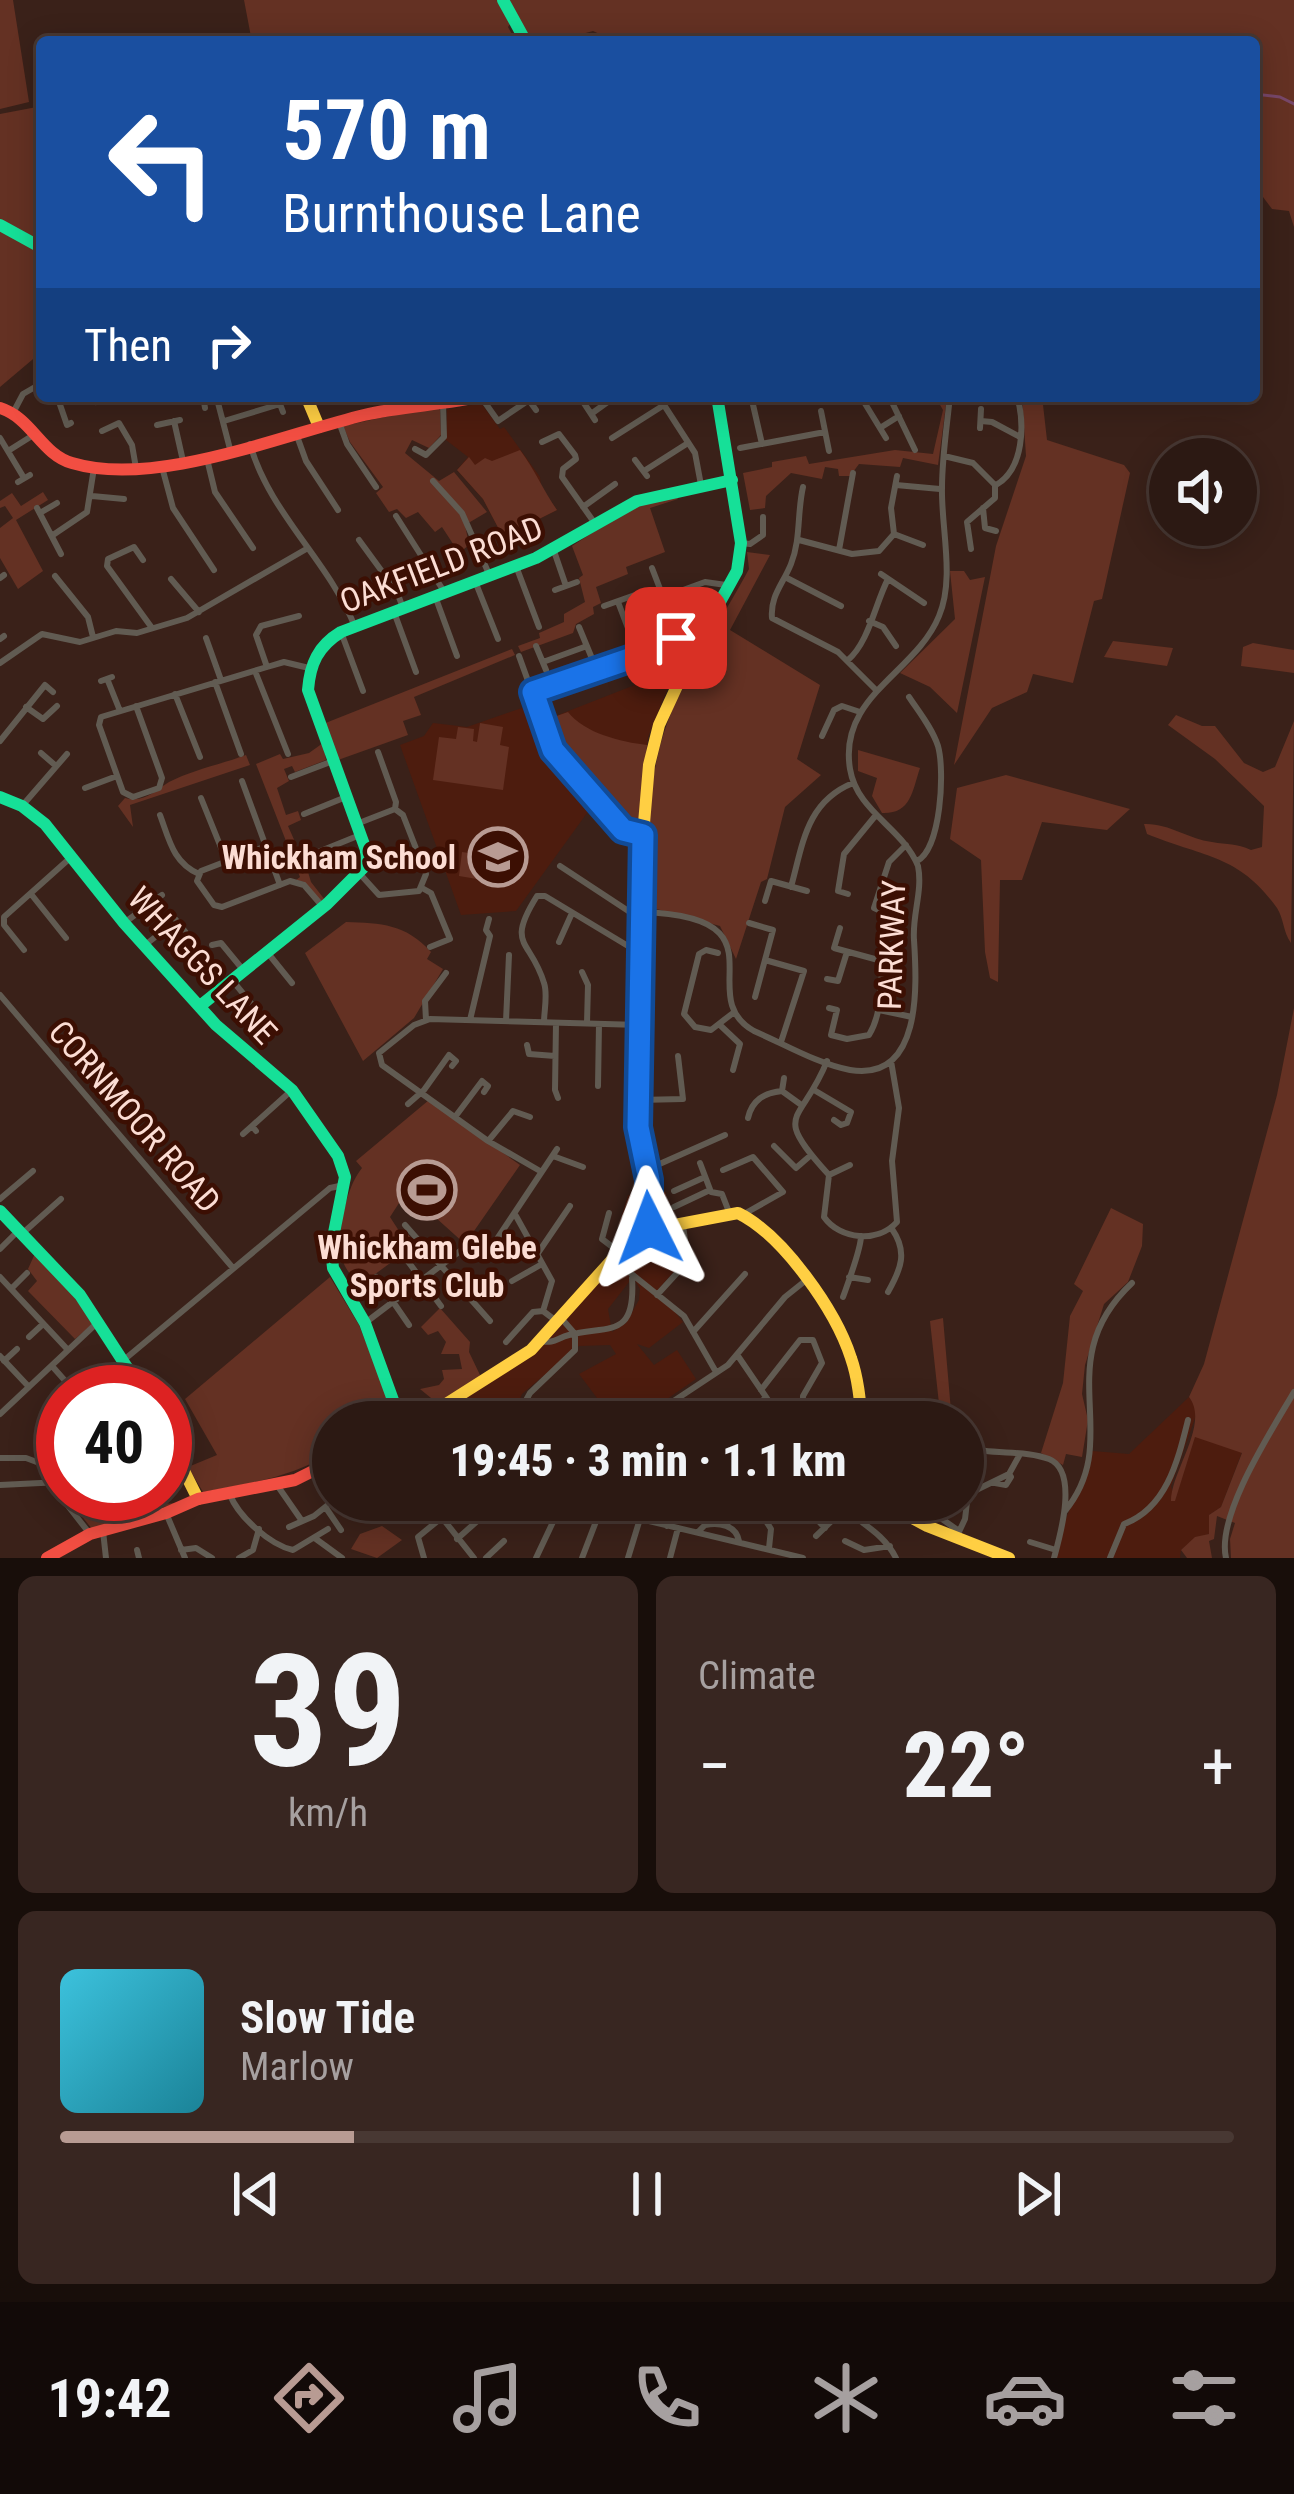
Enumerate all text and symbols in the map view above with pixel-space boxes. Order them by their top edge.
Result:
text: 570 m [282,81,491,180]
icon: left [84,84,240,240]
text: Burnthouse Lane [282,182,641,245]
icon: right [196,312,262,378]
text: Then [84,319,172,372]
map controls [1149,438,1257,546]
button: sound [1149,438,1257,546]
street label: OAKFIELD ROAD [334,508,548,621]
pin [625,587,727,689]
icon: arrive [643,605,709,671]
school or university icon: Whickham School [467,826,529,888]
place label: Whickham School [222,838,456,877]
street label: WHAGGS LANE [120,879,285,1052]
street label: PARKWAY [870,879,913,1011]
street label: CORNMOOR ROAD [41,1013,228,1220]
sports icon: Whickham Glebe Sports Club [396,1159,458,1221]
position arrow [586,1165,712,1291]
place label: Whickham Glebe Sports Club [317,1228,537,1305]
speed limit sign: 40 [36,1365,192,1521]
text: 19:45 · 3 min · 1.1 km [449,1434,847,1487]
text: 39 [249,1620,407,1803]
text: Climate [698,1653,816,1699]
text: 22° [903,1714,1030,1819]
text: − [698,1728,731,1805]
text: + [1201,1728,1234,1805]
text: km/h [288,1790,368,1836]
text: Slow Tide [240,1991,415,2044]
text: Marlow [240,2044,354,2090]
icon: previous [223,2161,289,2227]
icon: pause [614,2161,680,2227]
icon: next [1005,2161,1071,2227]
icon: directions [267,2356,351,2440]
icon: music [446,2356,530,2440]
icon: phone [625,2356,709,2440]
icon: climate [804,2356,888,2440]
icon: car [983,2356,1067,2440]
icon: filters [1162,2356,1246,2440]
text: 19:42 [48,2367,172,2430]

